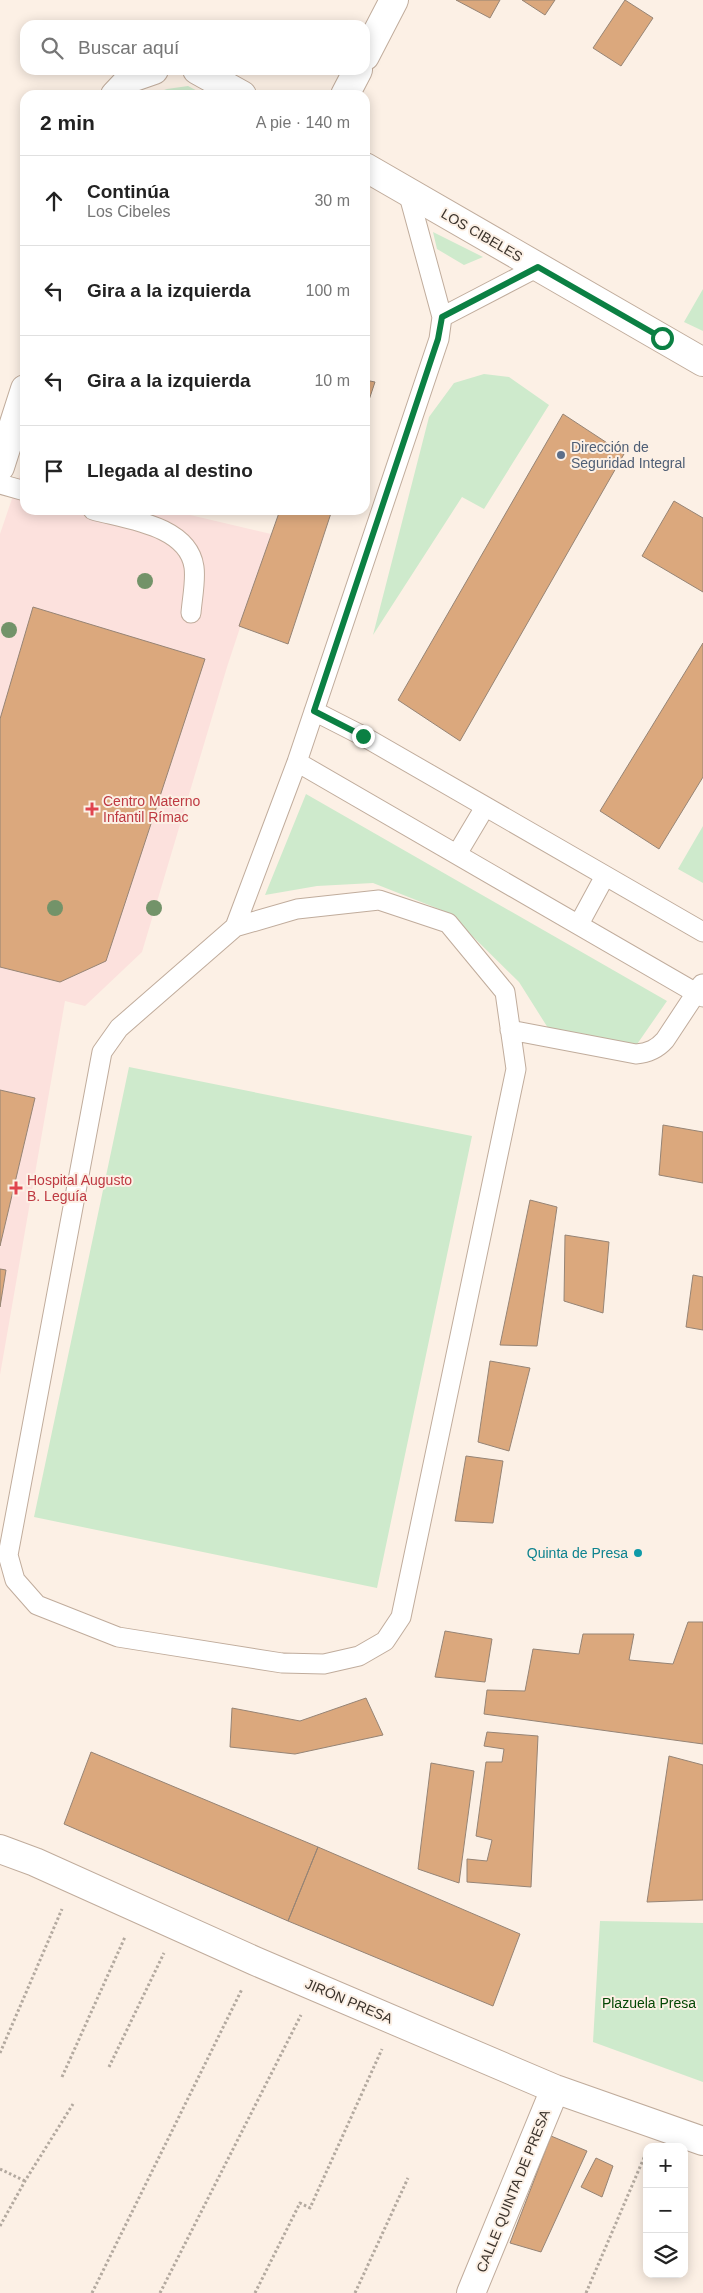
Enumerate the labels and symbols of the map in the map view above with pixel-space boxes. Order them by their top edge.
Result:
street label: LOS CIBELES [439,205,525,265]
route start [651,327,674,350]
place label: Dirección de Seguridad Integral [571,439,685,471]
marker: Dirección de Seguridad Integral [555,449,567,461]
route end [352,725,375,748]
place label: Centro Materno Infantil Rímac [103,793,200,825]
marker: Centro Materno Infantil Rímac [85,802,99,816]
place label: Hospital Augusto B. Leguía [27,1172,132,1204]
marker: Hospital Augusto B. Leguía [9,1181,23,1195]
place label: Quinta de Presa [527,1545,628,1561]
marker: Quinta de Presa [632,1547,644,1559]
street label: JIRÓN PRESA [303,1975,396,2027]
park label: Plazuela Presa [602,1995,696,2011]
street label: CALLE QUINTA DE PRESA [473,2107,553,2275]

